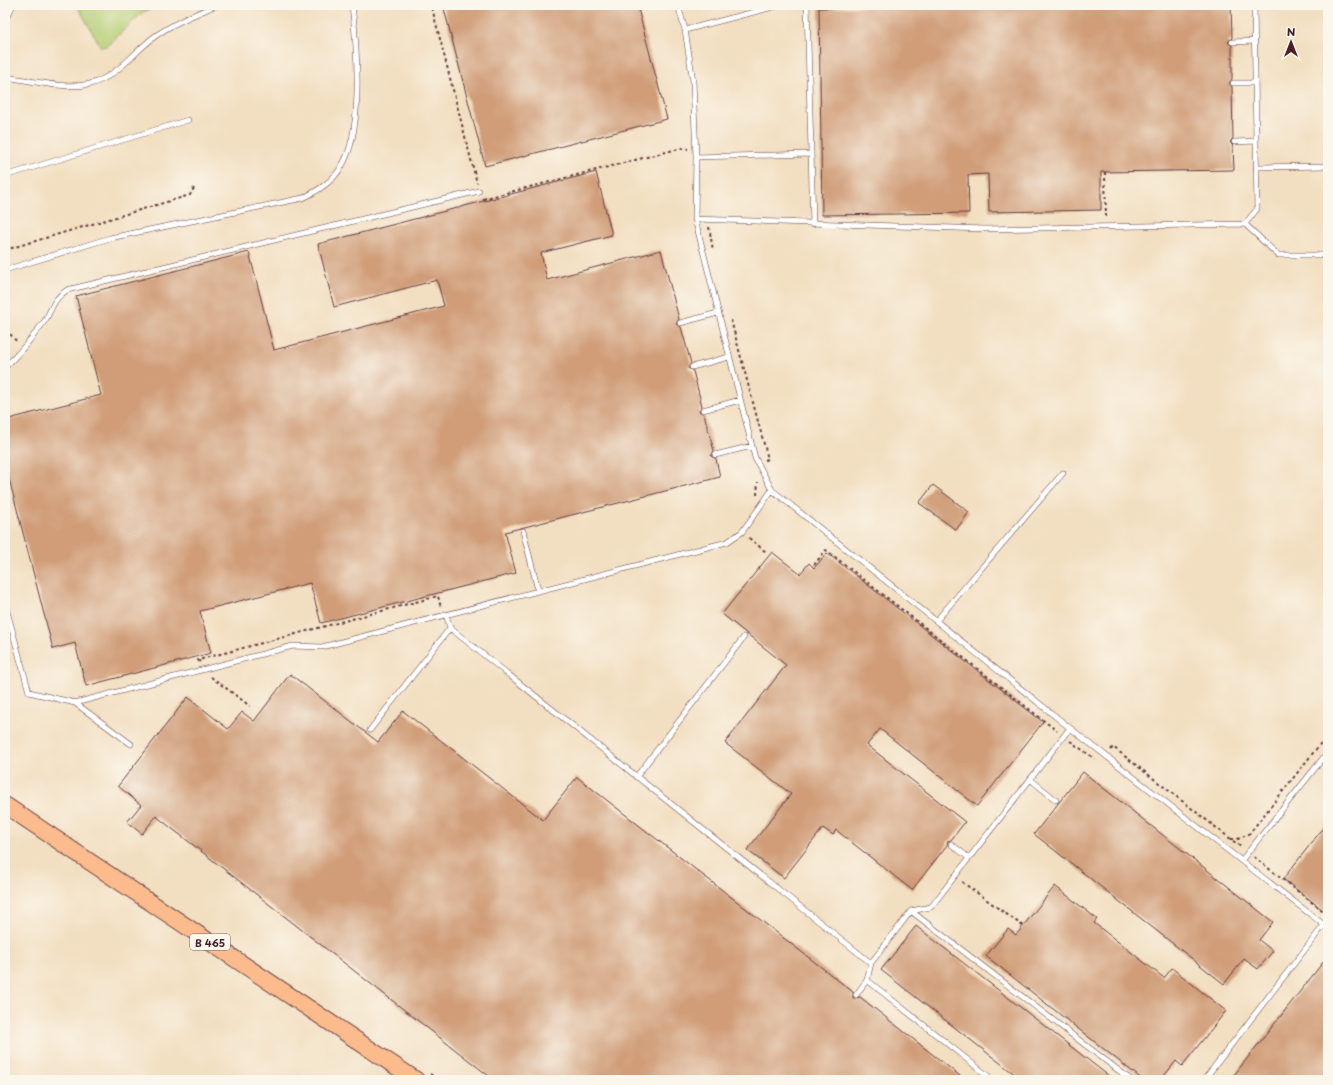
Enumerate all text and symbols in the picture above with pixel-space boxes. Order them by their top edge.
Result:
north arrow [1271,22,1311,62]
text: N [1287,23,1296,40]
road number: B 465 [190,934,230,950]

